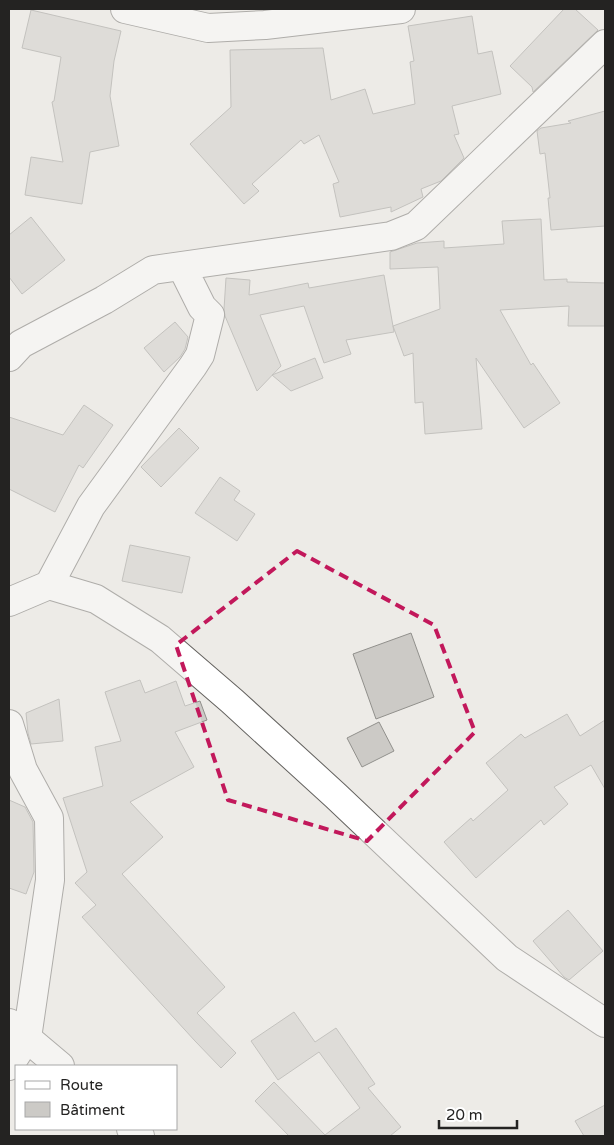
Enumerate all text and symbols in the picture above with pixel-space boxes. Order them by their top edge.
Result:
legend [15,1065,178,1130]
text: Route [60,1076,103,1094]
scale bar [439,1098,516,1130]
text: Bâtiment [60,1101,125,1119]
text: 20 m [446,1106,483,1124]

